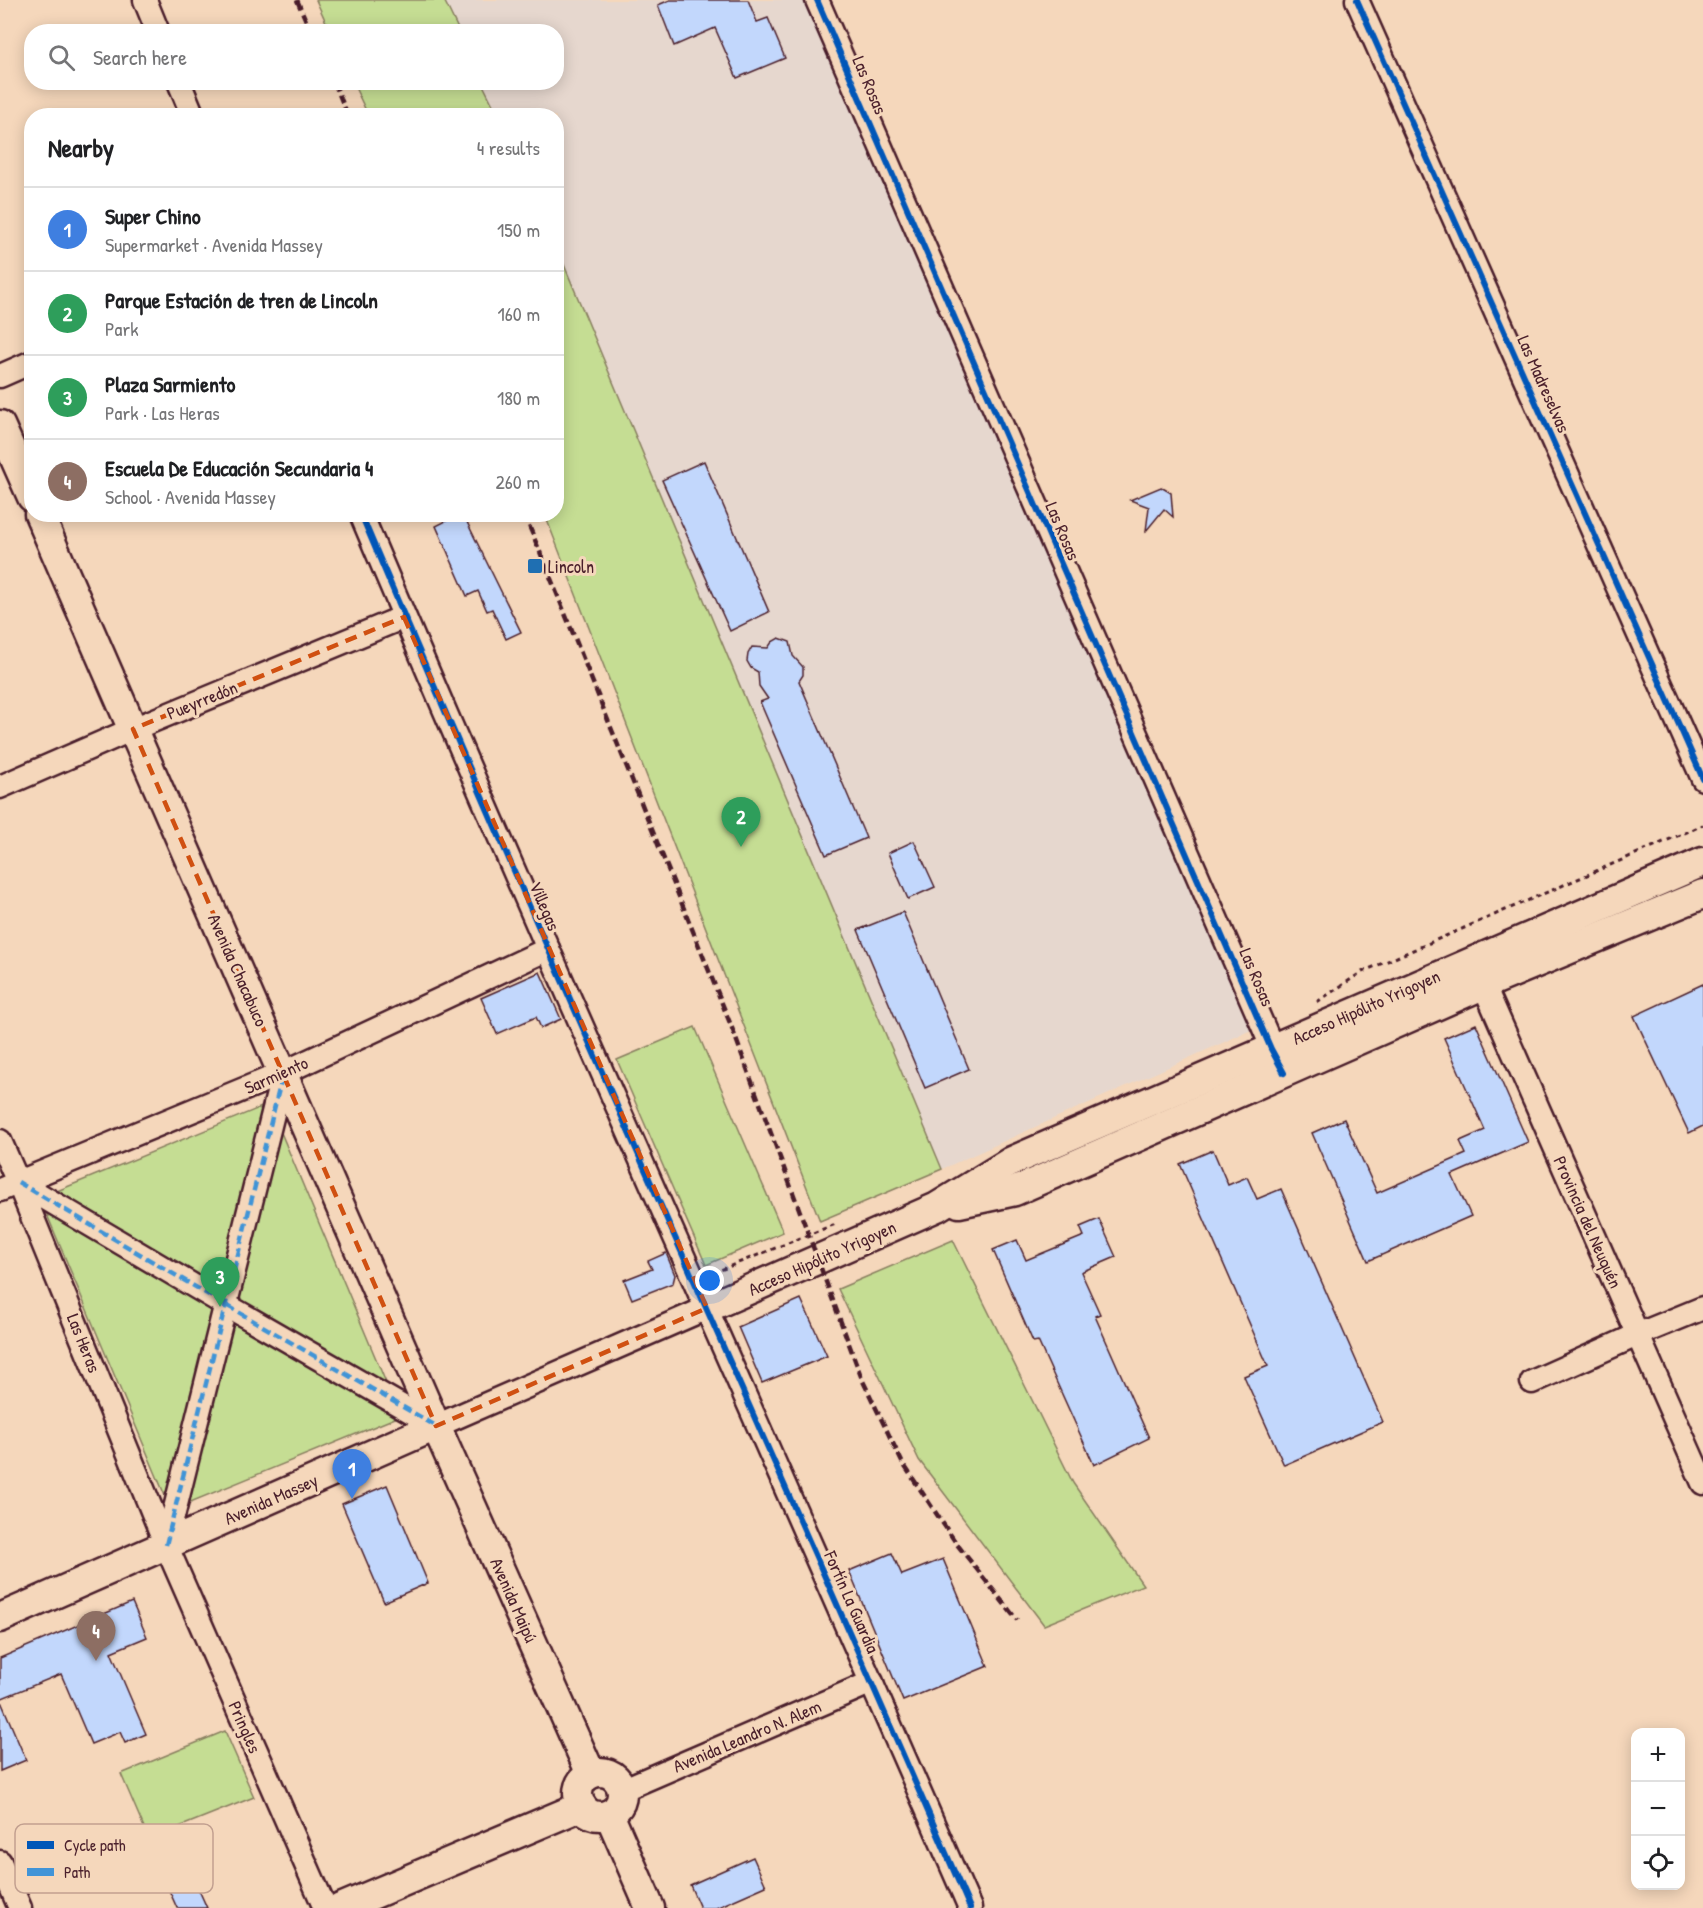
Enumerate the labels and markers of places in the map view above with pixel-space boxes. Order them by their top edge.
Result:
place label: Lincoln [548,554,594,579]
marker: Lincoln [526,557,544,575]
pin: 2 [722,798,760,847]
pin: 3 [200,1258,240,1307]
pin: 1 [332,1450,372,1499]
pin: 4 [76,1612,116,1661]

